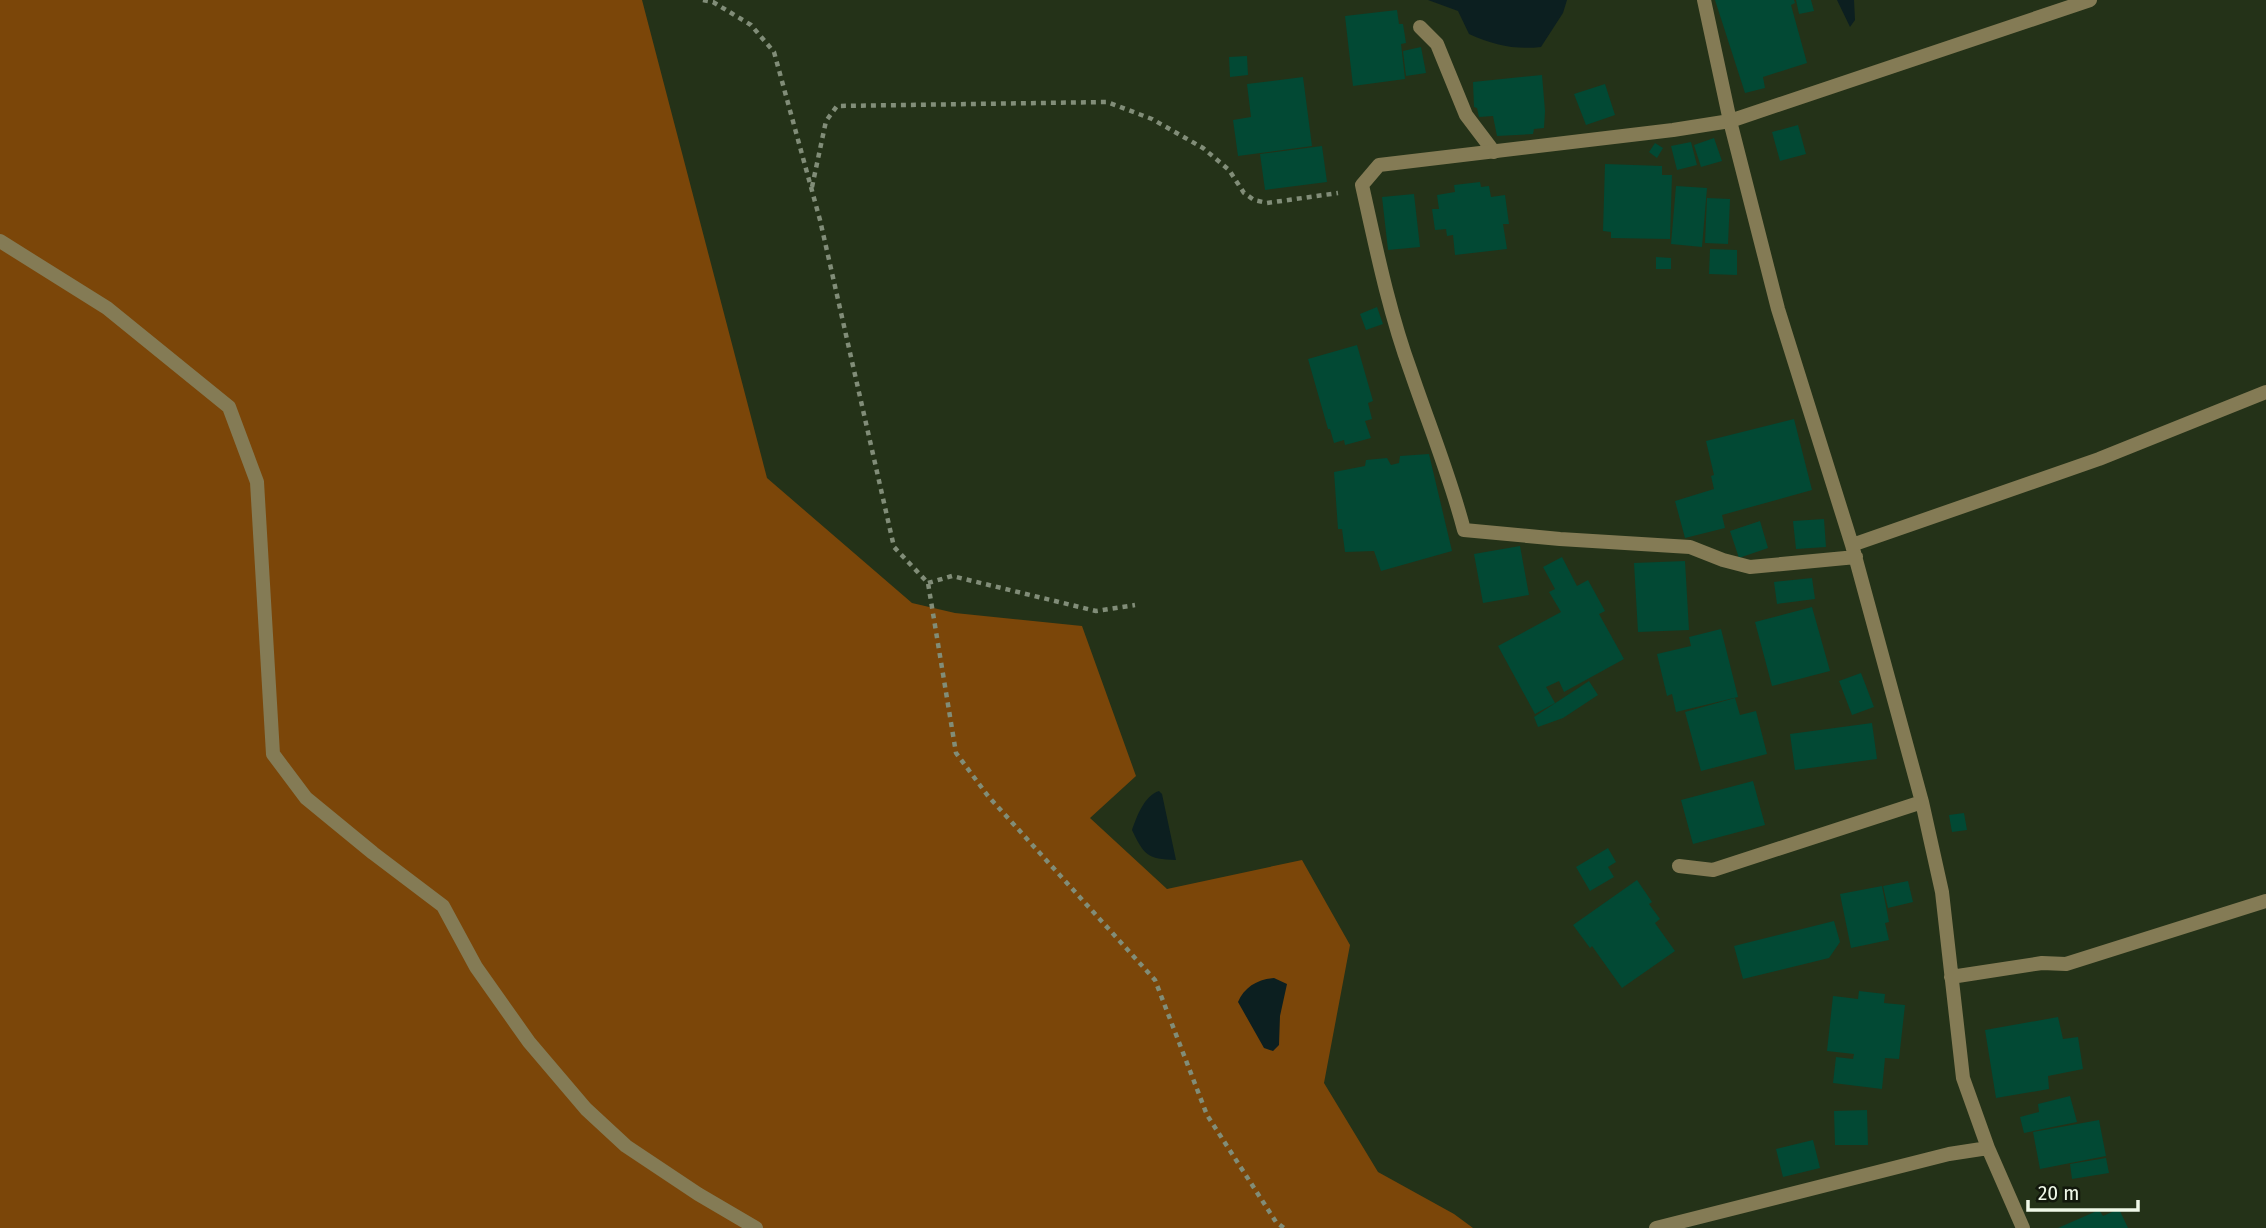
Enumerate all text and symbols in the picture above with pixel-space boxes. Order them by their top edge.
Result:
scale bar [2028,1168,2138,1212]
text: 20 m [2038,1180,2079,1206]

